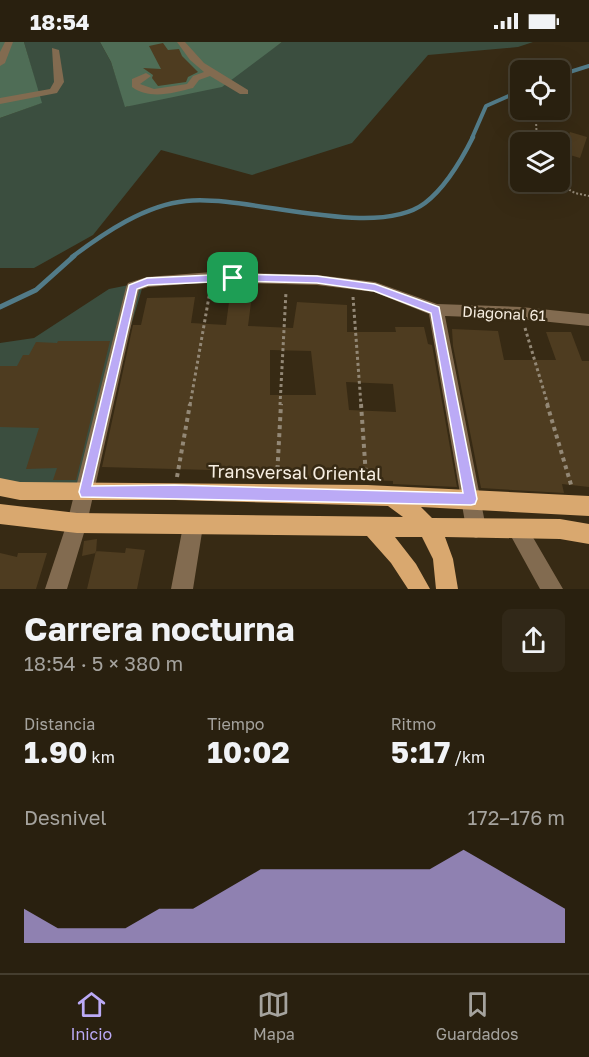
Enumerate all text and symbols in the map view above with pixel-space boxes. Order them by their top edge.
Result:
text: 18:54 [30,8,90,35]
map controls [510,60,570,192]
button: locate [510,60,570,120]
button: layers [510,132,570,192]
pin [207,252,258,303]
icon: arrive [216,261,249,294]
street label: Diagonal 61 [462,302,546,324]
street label: Transversal Oriental [208,459,382,485]
text: Carrera nocturna [24,609,295,648]
button: share [502,609,565,672]
text: 18:54 · 5 × 380 m [24,651,183,675]
text: Distancia [24,714,95,734]
text: Tiempo [207,714,264,734]
text: Ritmo [391,714,436,734]
text: 1.90 [24,734,88,770]
text: 10:02 [207,734,290,770]
text: 5:17 [391,734,450,770]
text: km [88,747,115,767]
text: /km [450,747,485,767]
text: Desnivel [24,805,107,829]
text: 172–176 m [467,805,565,829]
tab: Inicio [70,988,112,1044]
tab: Mapa [253,988,295,1044]
tab: Guardados [436,988,519,1044]

